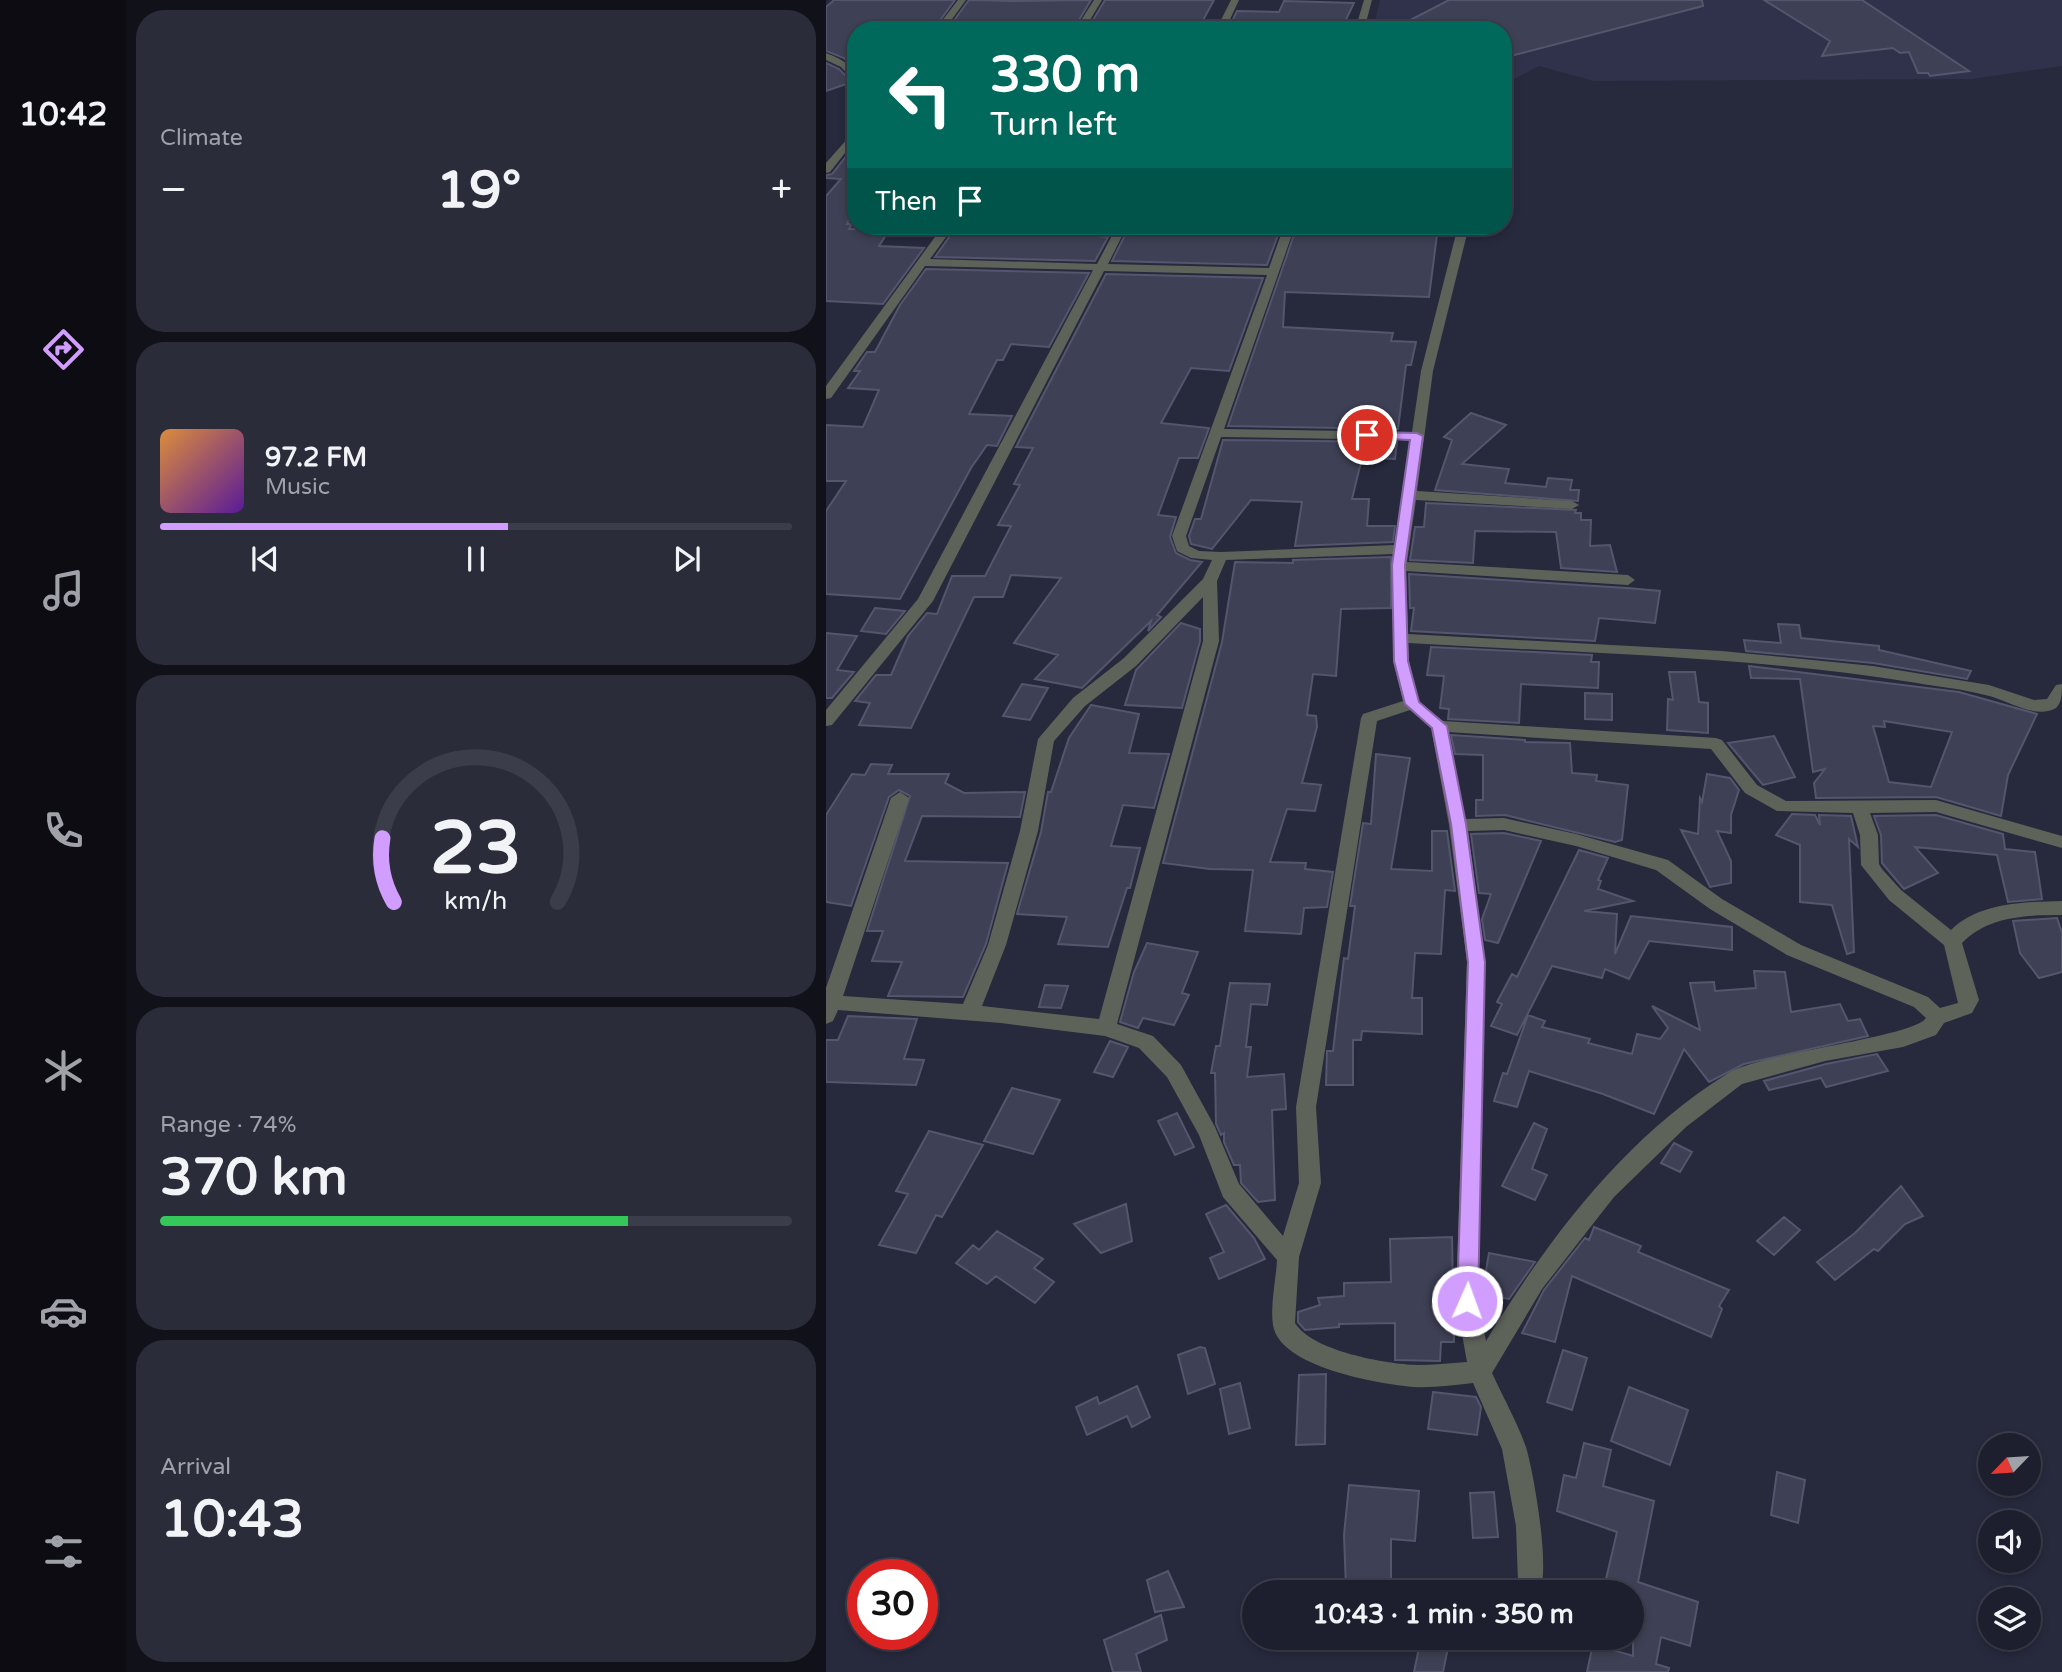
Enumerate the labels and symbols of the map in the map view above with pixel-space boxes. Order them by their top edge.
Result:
pin [1337,405,1397,465]
position arrow [1430,1264,1504,1338]
north arrow [1978,1433,2040,1496]
speed limit sign: 30 [847,1559,938,1650]

